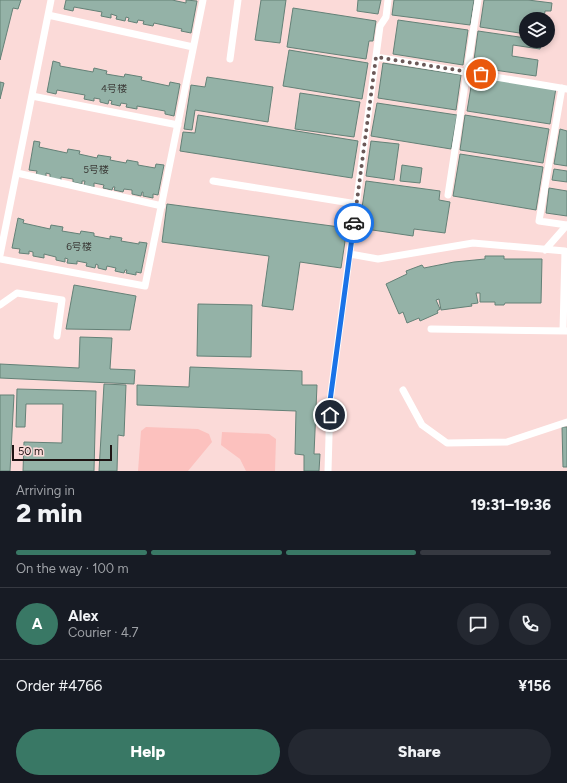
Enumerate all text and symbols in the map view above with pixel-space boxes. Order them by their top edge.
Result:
map controls [519,12,555,48]
button: layers [519,12,555,48]
pin [464,57,498,91]
icon: bag [470,63,492,85]
house number: 4号楼 [101,82,127,95]
house number: 5号楼 [83,163,109,176]
courier [334,203,374,243]
icon: car [343,212,365,234]
house number: 6号楼 [66,240,92,253]
pin [313,398,347,432]
icon: home [319,404,341,426]
scale bar [12,443,112,462]
text: 50 m [18,445,43,458]
text: Arriving in [16,483,75,498]
text: 19:31–19:36 [471,496,551,514]
text: 2 min [16,497,82,529]
text: On the way · 100 m [16,561,128,576]
button: chat [457,603,499,645]
button: phone [509,603,551,645]
text: Alex [68,607,98,625]
text: A [32,615,42,633]
text: Courier · 4.7 [68,625,139,640]
text: Order #4766 [16,677,102,695]
text: ¥156 [518,677,551,695]
button: Help [16,729,280,775]
button: Share [288,729,551,775]

